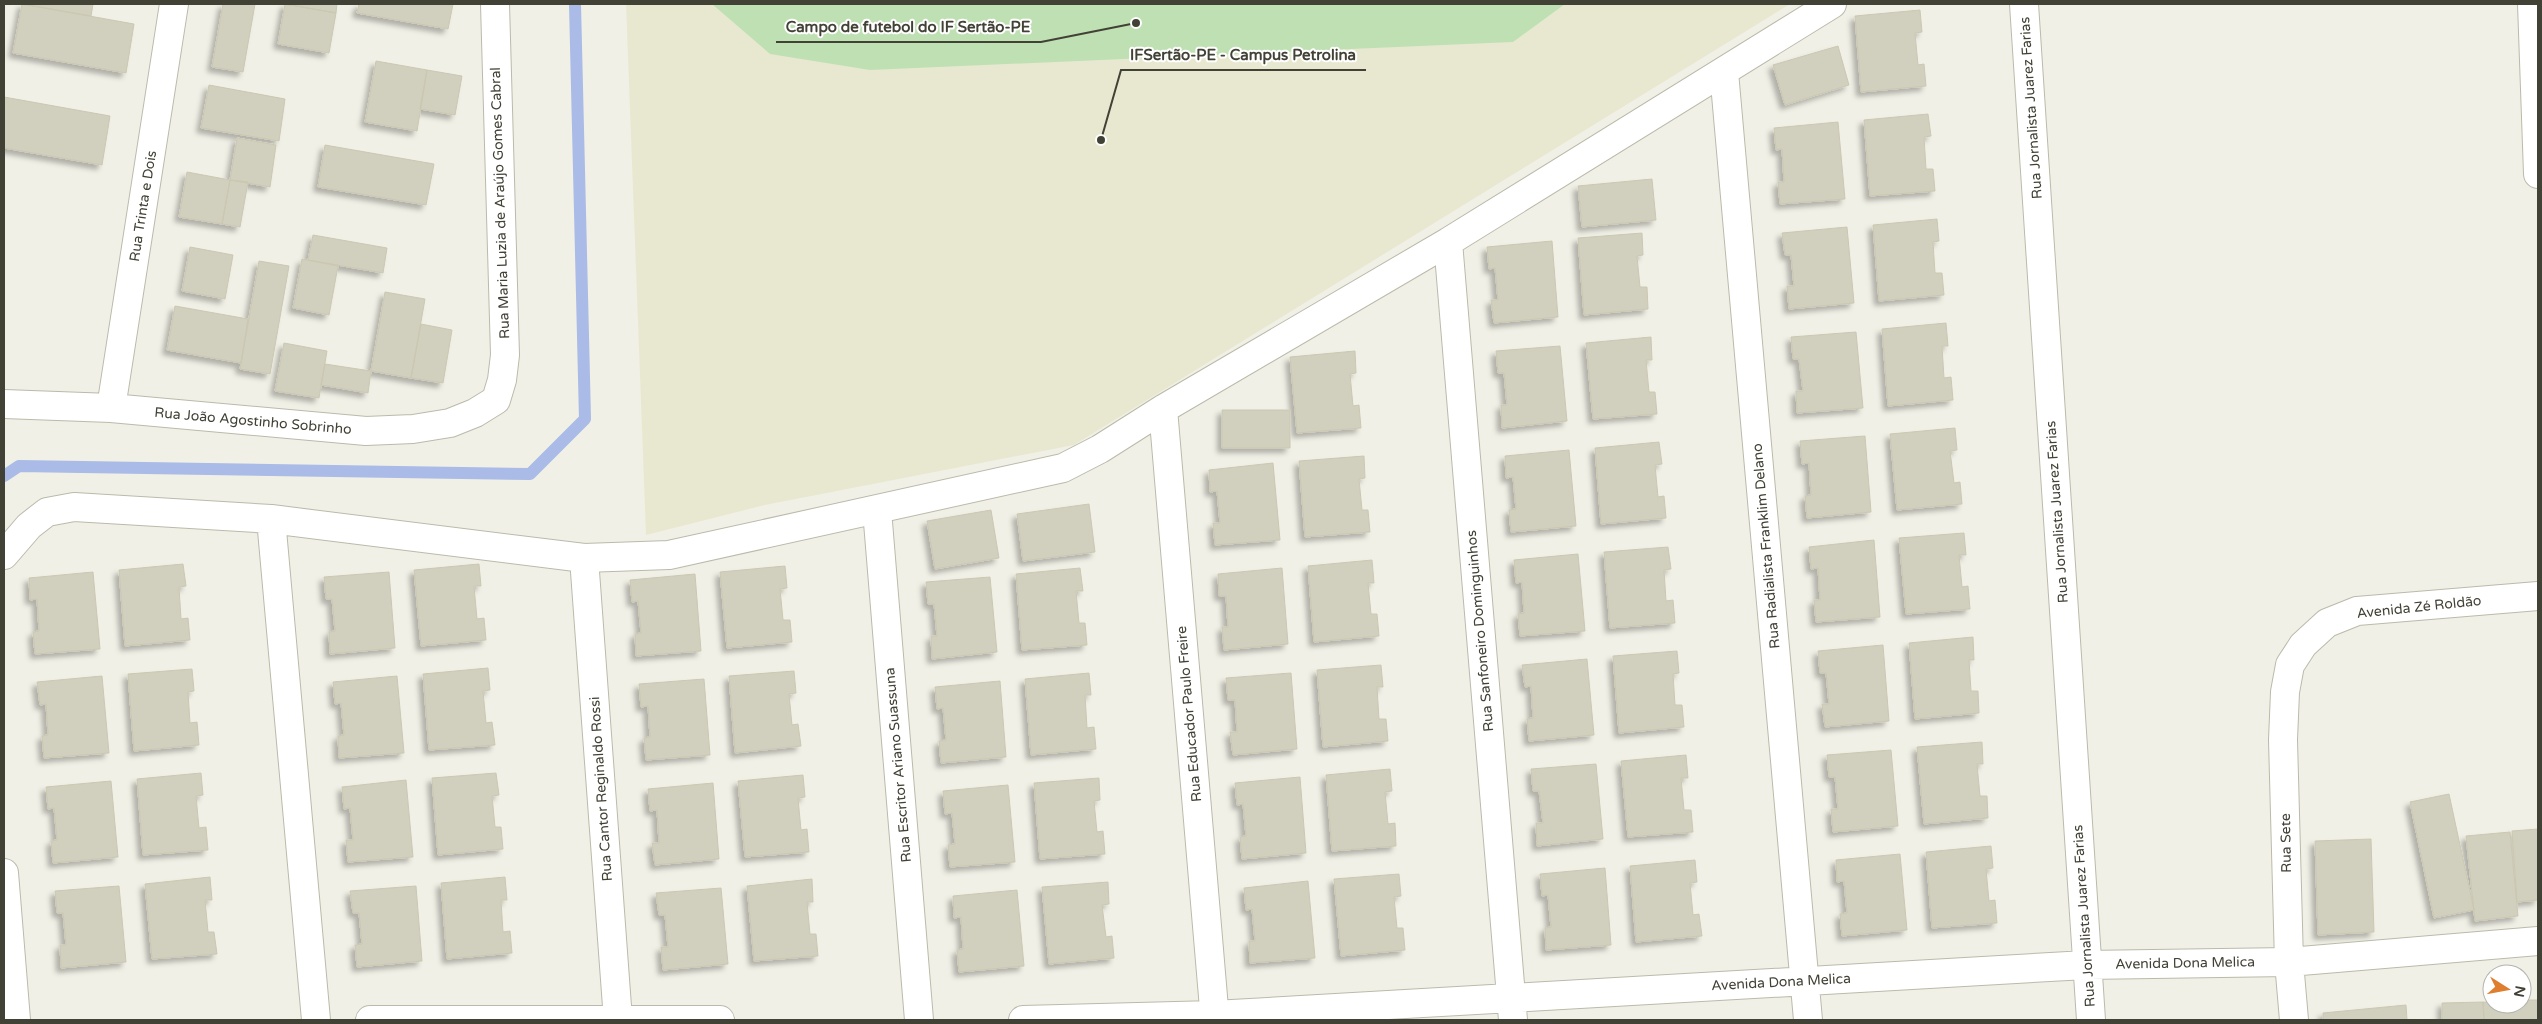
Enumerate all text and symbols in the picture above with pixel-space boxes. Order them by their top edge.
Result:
callout: Campo de futebol do IF Sertão-PE [776,12,1041,42]
street label: Rua Jornalista Juarez Farias [2016,16,2046,200]
text: Campo de futebol do IF Sertão-PE [786,18,1031,37]
callout: IFSertão-PE - Campus Petrolina [1121,40,1366,70]
text: IFSertão-PE - Campus Petrolina [1130,46,1356,65]
street label: Rua Maria Luzia de Araújo Gomes Cabral [487,67,513,339]
street label: Rua Trinta e Dois [126,149,160,263]
street label: Rua João Agostinho Sobrinho [154,404,352,438]
street label: Rua Jornalista Juarez Farias [2042,420,2072,604]
street label: Rua Radialista Franklim Delano [1749,443,1783,649]
street label: Rua Sanfoneiro Dominguinhos [1463,529,1497,733]
street label: Avenida Zé Roldão [2356,592,2482,622]
street label: Rua Educador Paulo Freire [1173,625,1205,803]
street label: Rua Escritor Ariano Suassuna [881,667,915,863]
street label: Rua Cantor Reginaldo Rossi [586,696,616,882]
street label: Rua Sete [2277,813,2295,873]
street label: Rua Jornalista Juarez Farias [2069,824,2099,1008]
street label: Avenida Dona Melica [2115,953,2255,973]
north arrow [2482,964,2532,1014]
street label: Avenida Dona Melica [1711,970,1851,994]
text: N [2510,984,2529,999]

